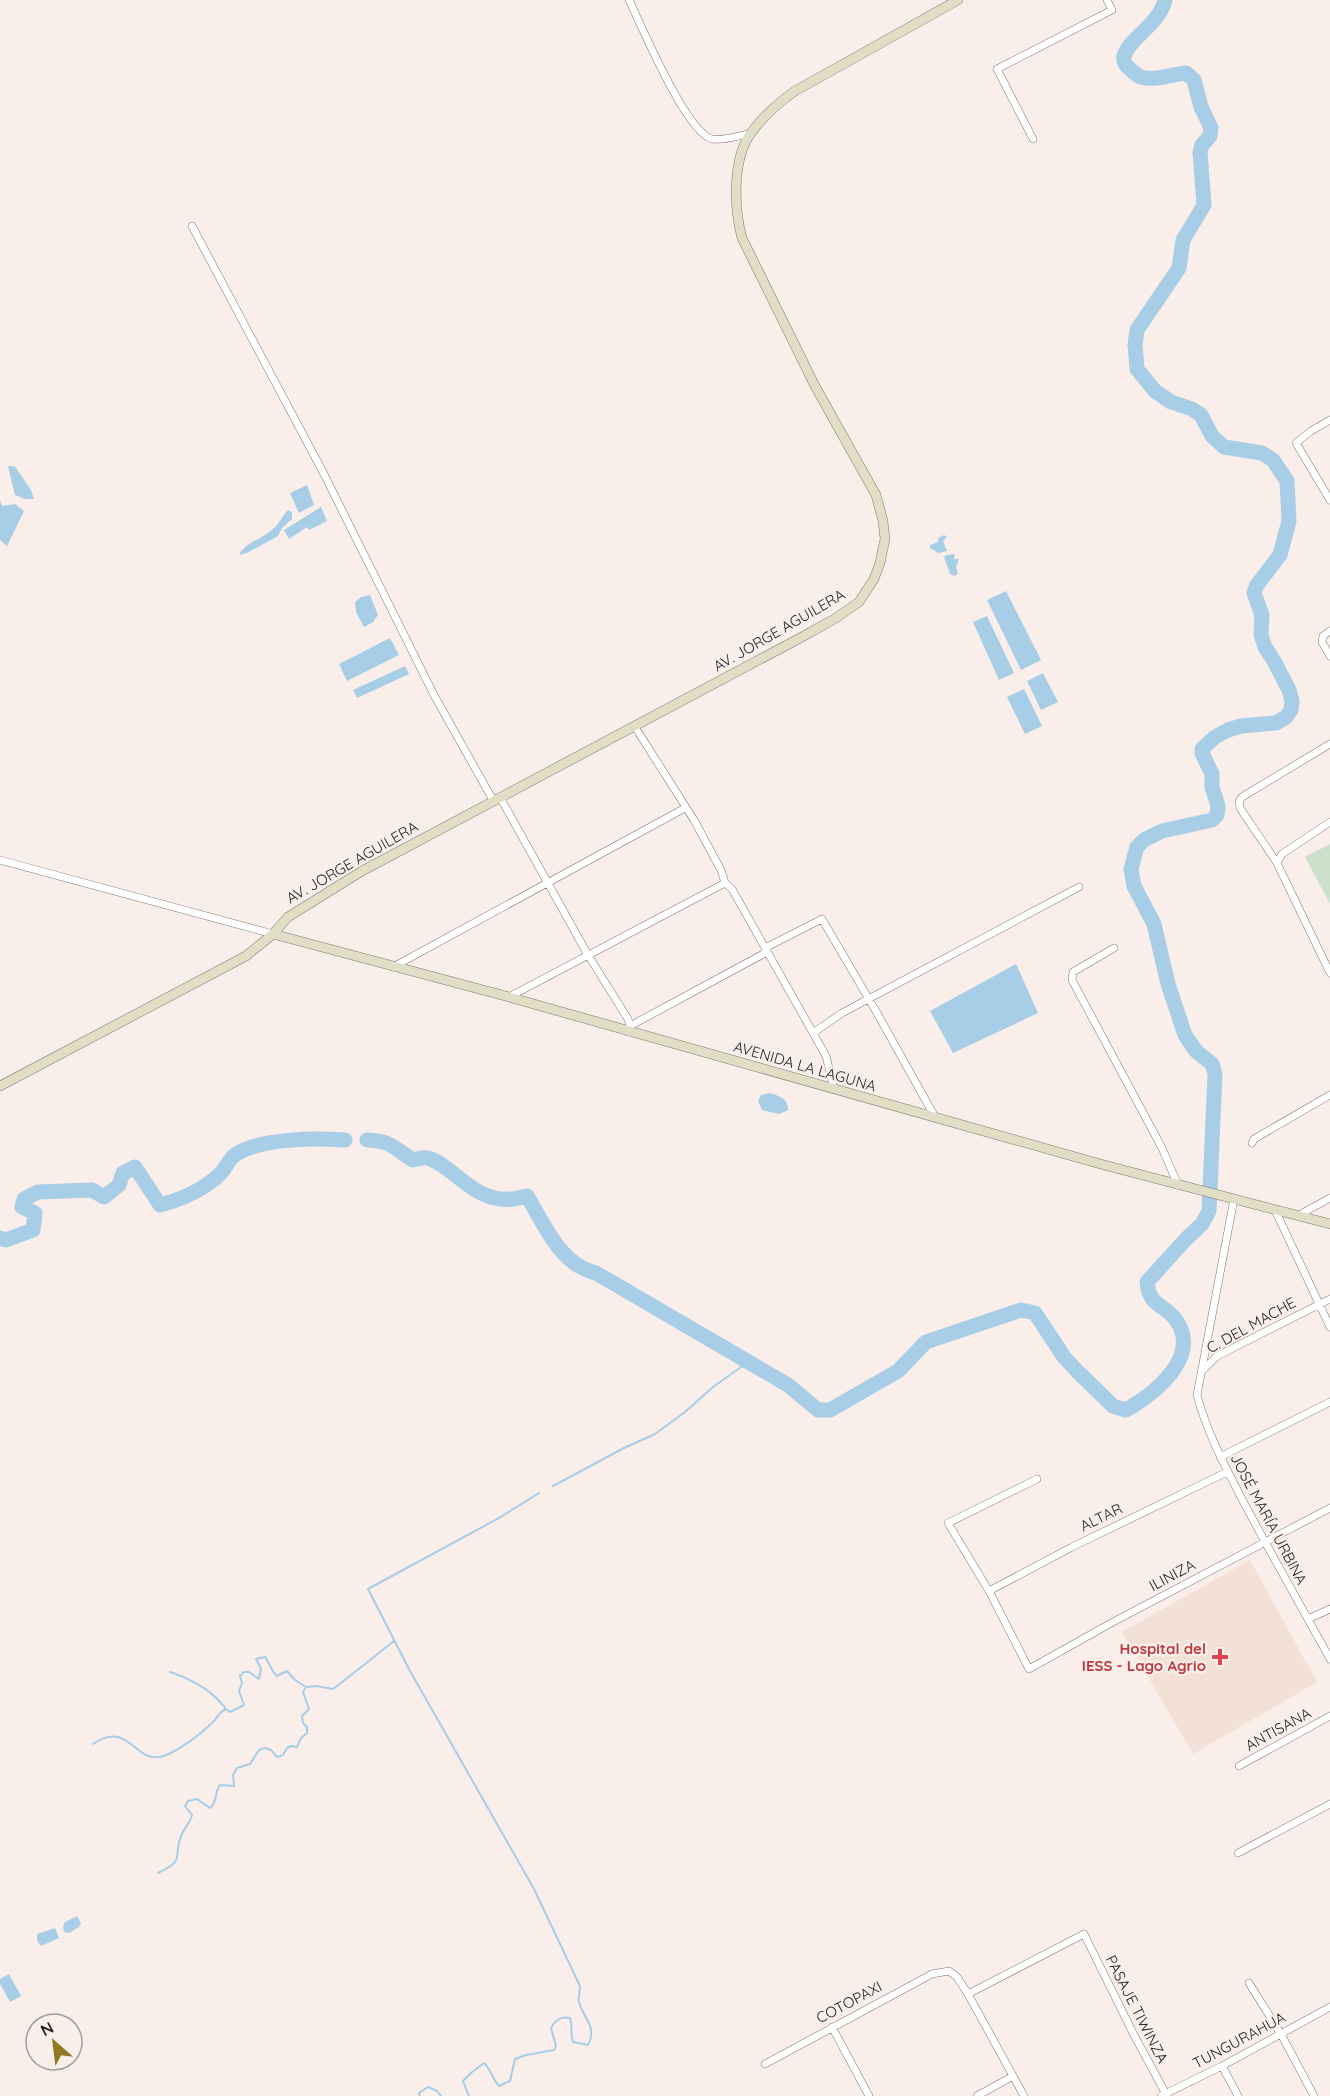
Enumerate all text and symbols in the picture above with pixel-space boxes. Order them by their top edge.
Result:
street label: AV. JORGE AGUILERA [710,584,848,675]
street label: AV. JORGE AGUILERA [283,816,421,907]
street label: AVENIDA LA LAGUNA [732,1037,879,1095]
street label: C. DEL MACHE [1203,1293,1299,1357]
street label: JOSÉ MARÍA URBINA [1226,1450,1312,1588]
street label: ALTAR [1077,1499,1125,1535]
street label: ILINIZA [1146,1555,1199,1595]
place label: Hospital del IESS - Lago Agrio [1082,1639,1206,1675]
marker: Hospital del IESS - Lago Agrio [1211,1648,1229,1666]
street label: ANTISANA [1242,1703,1314,1755]
street label: PASAJE TIWINZA [1102,1952,1173,2066]
street label: COTOPAXI [813,1977,885,2027]
street label: TUNGURAHUA [1189,2007,1289,2072]
north arrow [24,2012,84,2072]
text: N [37,2017,57,2040]

